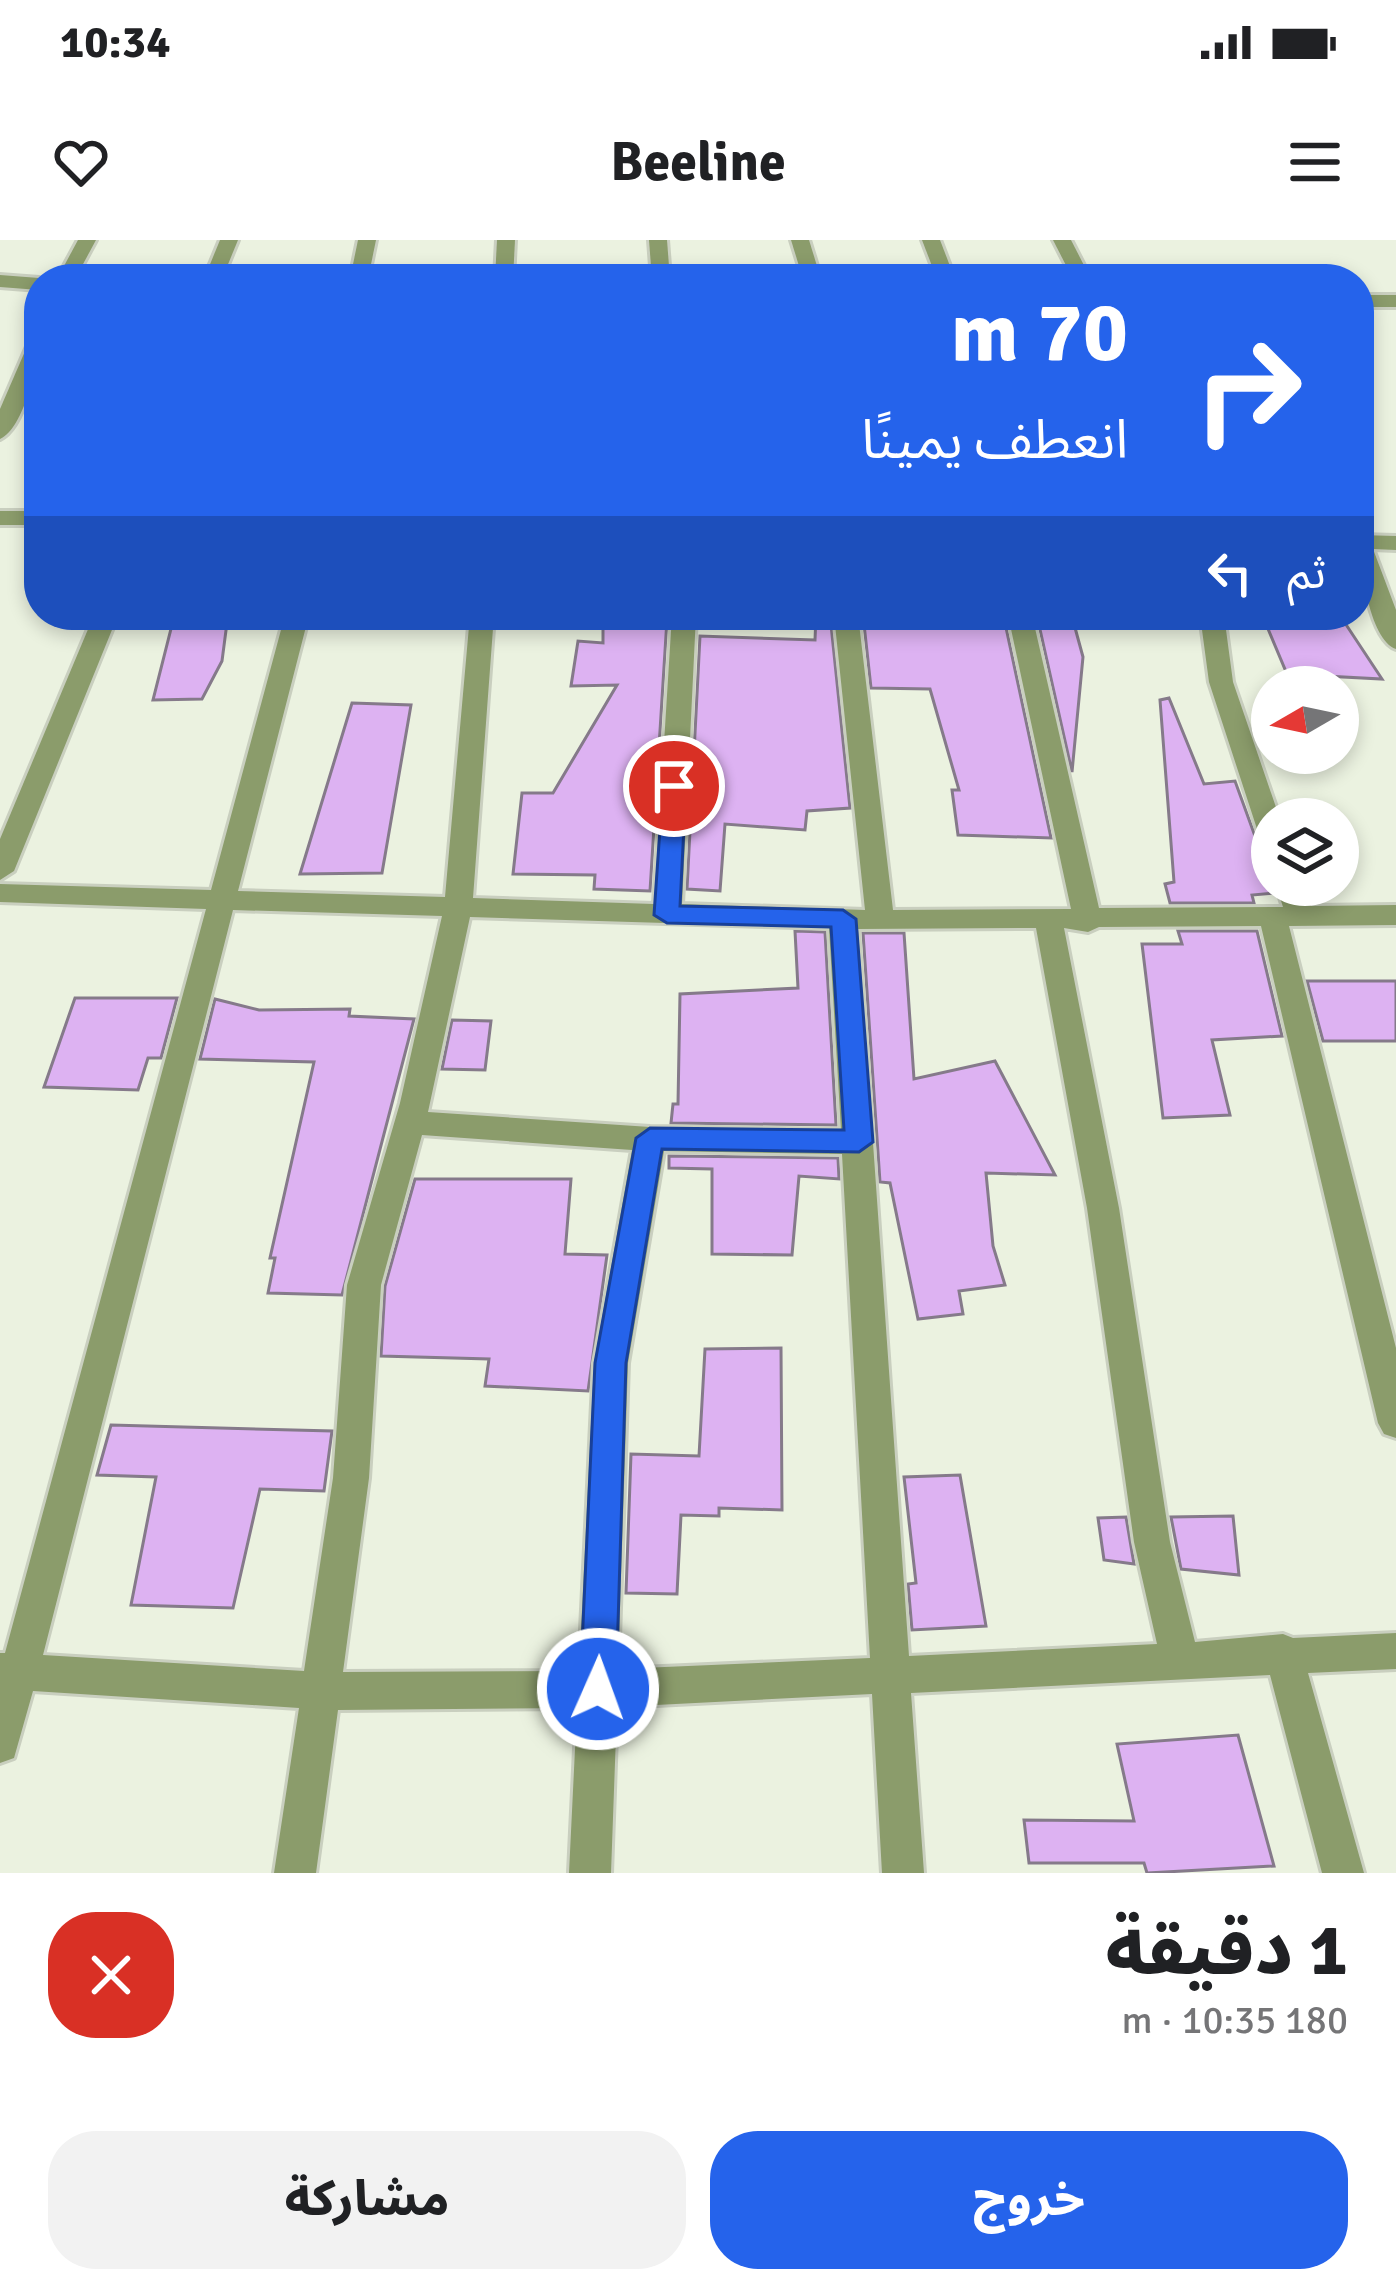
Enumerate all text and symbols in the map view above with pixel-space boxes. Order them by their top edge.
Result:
text: 10:34 [60,15,170,70]
icon: heart [48,129,114,195]
text: Beeline [610,129,786,196]
icon: menu [1282,129,1348,195]
text: 70 m [951,281,1128,385]
icon: right [1170,312,1326,468]
text: انعطف يمينًا [861,407,1128,474]
icon: left [1197,540,1263,606]
text: ثم [1287,546,1326,601]
north arrow [1251,666,1359,774]
map controls [1251,666,1359,906]
pin [623,735,725,837]
icon: arrive [641,753,707,819]
button: layers [1251,798,1359,906]
position arrow [535,1626,661,1752]
text: 1 دقيقة [1105,1906,1348,1995]
button: close [48,1912,174,2038]
text: 180 m · 10:35 [1121,1996,1348,2044]
button: مشاركة [48,2131,686,2269]
button: خروج [710,2131,1348,2269]

